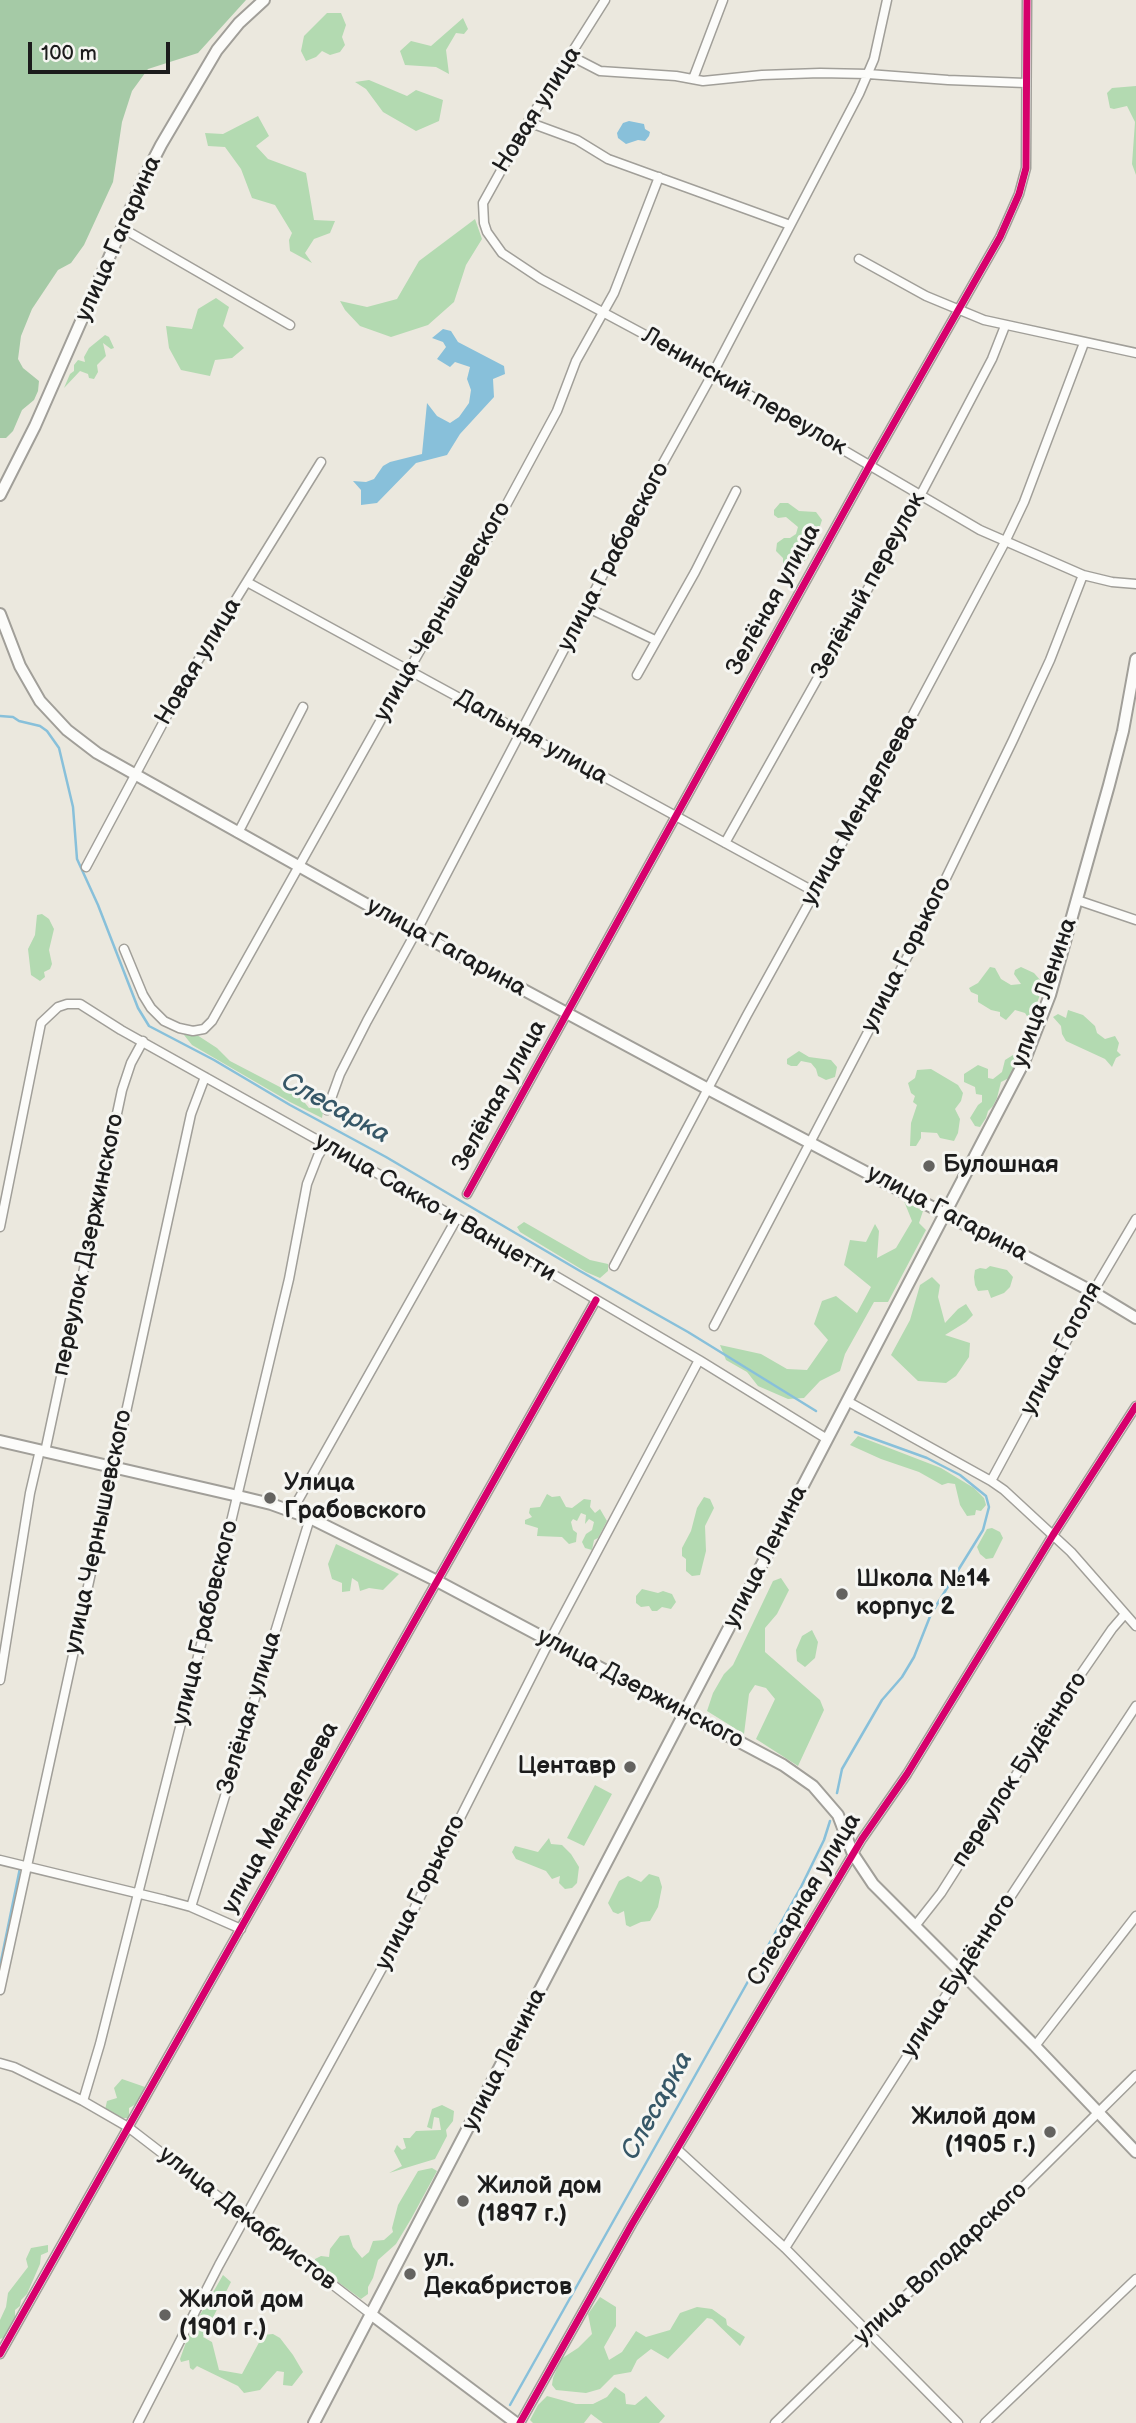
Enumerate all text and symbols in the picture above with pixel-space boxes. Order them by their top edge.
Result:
scale bar [32,28,173,72]
text: 100 m [41,41,97,66]
street label: Новая улица [488,42,588,178]
street label: улица Гагарина [70,152,168,326]
street label: Ленинский переулок [637,322,851,462]
street label: улица Грабовского [552,457,676,657]
street label: Зелёный переулок [806,487,932,685]
street label: улица Чернышевского [368,497,518,727]
street label: Зелёная улица [721,519,827,681]
street label: Новая улица [150,593,248,731]
street label: Дальняя улица [450,684,612,792]
street label: улица Менделеева [795,709,925,911]
street label: улица Горького [856,873,958,1037]
street label: улица Гагарина [361,892,531,1004]
street label: улица Ленина [1006,914,1084,1072]
street label: Зелёная улица [447,1015,553,1177]
water label: Слесарка [275,1067,395,1151]
street label: переулок Дзержинского [47,1111,131,1379]
street label: улица Сакко и Ванцетти [309,1127,561,1289]
place label: Булошная [943,1152,1059,1180]
marker: Булошная [921,1158,937,1174]
street label: улица Гагарина [862,1160,1032,1268]
street label: улица Гоголя [1015,1277,1109,1421]
street label: улица Чернышевского [59,1407,139,1657]
place label: Улица Грабовского [284,1470,426,1526]
street label: улица Ленина [718,1481,814,1633]
marker: Улица Грабовского [262,1490,278,1506]
street label: улица Грабовского [167,1518,245,1728]
place label: Школа №14 корпус 2 [856,1566,990,1622]
marker: Школа №14 корпус 2 [834,1586,850,1602]
street label: улица Дзержинского [532,1622,748,1756]
street label: Зелёная улица [212,1628,288,1798]
street label: переулок Будённого [946,1667,1094,1873]
street label: улица Менделеева [216,1717,346,1919]
place label: Центавр [518,1753,616,1781]
marker: Центавр [622,1759,638,1775]
street label: Слесарная улица [742,1808,868,1992]
street label: улица Горького [370,1811,472,1975]
street label: улица Будённого [895,1889,1023,2063]
street label: улица Ленина [457,1984,553,2136]
water label: Слесарка [616,2046,700,2166]
place label: Жилой дом (1905 г.) [911,2104,1036,2160]
marker: Жилой дом (1905 г.) [1042,2124,1058,2140]
street label: улица Декабристов [152,2141,342,2297]
place label: Жилой дом (1897 г.) [477,2173,602,2229]
street label: улица Володарского [848,2176,1034,2352]
marker: Жилой дом (1897 г.) [455,2193,471,2209]
place label: ул. Декабристов [424,2246,572,2302]
marker: ул. Декабристов [402,2266,418,2282]
place label: Жилой дом (1901 г.) [179,2287,304,2343]
marker: Жилой дом (1901 г.) [157,2307,173,2323]

